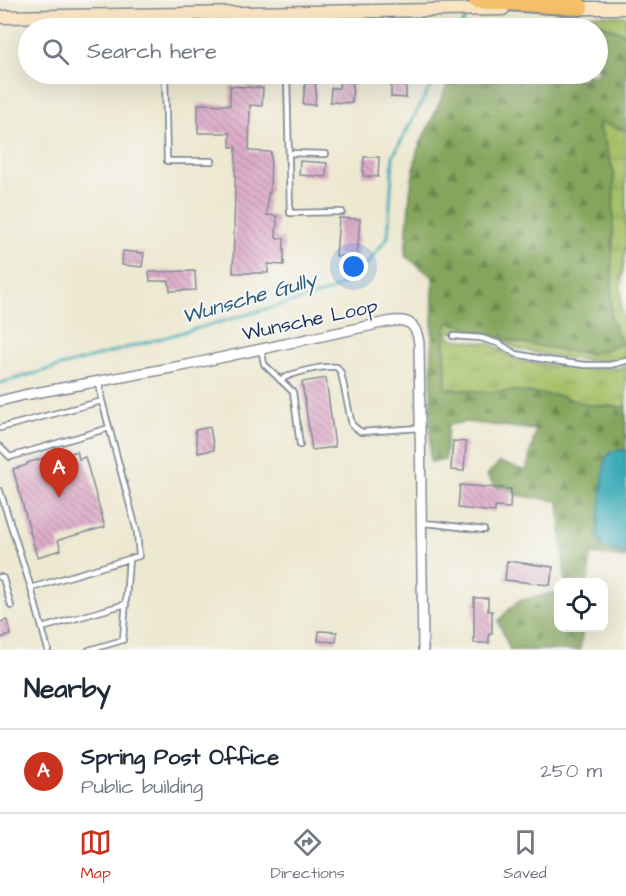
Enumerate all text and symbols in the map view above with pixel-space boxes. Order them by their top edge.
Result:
search box [18,18,608,84]
icon: search [39,35,72,68]
text: Search here [87,36,217,67]
your location [339,252,368,281]
water label: Wunsche Gully [179,264,322,332]
street label: Wunsche Loop [240,292,380,348]
pin: A [40,448,78,498]
map controls [554,578,608,632]
button: locate [554,578,608,632]
text: Nearby [24,671,111,707]
text: Spring Post Office [81,742,279,773]
text: A [37,757,50,785]
text: 250 m [540,757,602,785]
text: Public building [81,773,203,801]
tab: Map [79,826,112,884]
tab: Directions [271,826,345,884]
tab: Saved [503,826,547,884]

